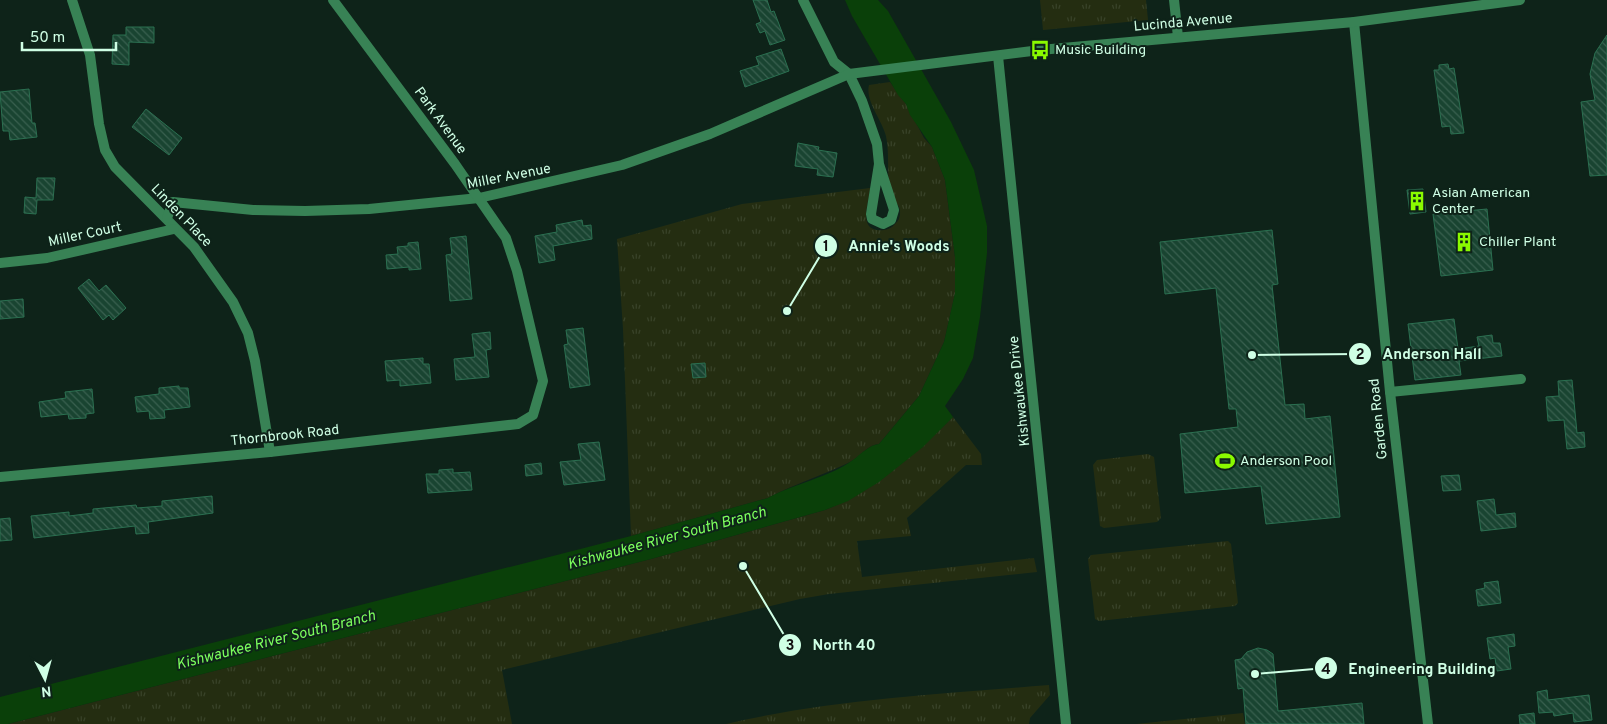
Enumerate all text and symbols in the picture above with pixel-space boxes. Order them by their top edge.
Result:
street label: Lucinda Avenue [1133,10,1233,36]
scale bar [22,20,116,52]
text: 50 m [30,29,65,48]
bus stop icon: Music Building [1029,39,1051,61]
place label: Music Building [1055,42,1146,59]
street label: Park Avenue [410,84,470,158]
street label: Miller Avenue [466,161,552,193]
street label: Linden Place [147,181,215,251]
place label: Asian American Center [1432,185,1530,218]
building icon: Asian American Center [1406,190,1428,212]
street label: Miller Court [47,219,123,251]
callout: Annie's Woods [814,231,960,261]
building icon: Chiller Plant [1453,231,1475,253]
place label: Chiller Plant [1479,234,1556,251]
text: 1 [823,238,829,257]
text: Annie's Woods [848,238,950,257]
street label: Kishwaukee Drive [1006,335,1034,447]
callout: Anderson Hall [1347,339,1491,369]
text: 2 [1355,346,1365,365]
text: Anderson Hall [1382,346,1482,365]
street label: Garden Road [1366,378,1392,460]
street label: Thornbrook Road [230,422,340,450]
sports icon: Anderson Pool [1214,450,1236,472]
place label: Anderson Pool [1240,453,1332,470]
water label: Kishwaukee River South Branch [566,503,768,575]
water label: Kishwaukee River South Branch [174,607,378,675]
callout: North 40 [777,630,886,660]
text: 3 [786,637,795,656]
text: North 40 [812,637,876,656]
callout: Engineering Building [1314,653,1506,683]
north arrow [20,654,70,704]
text: 4 [1321,661,1331,680]
text: Engineering Building [1348,661,1496,680]
text: N [40,681,52,699]

